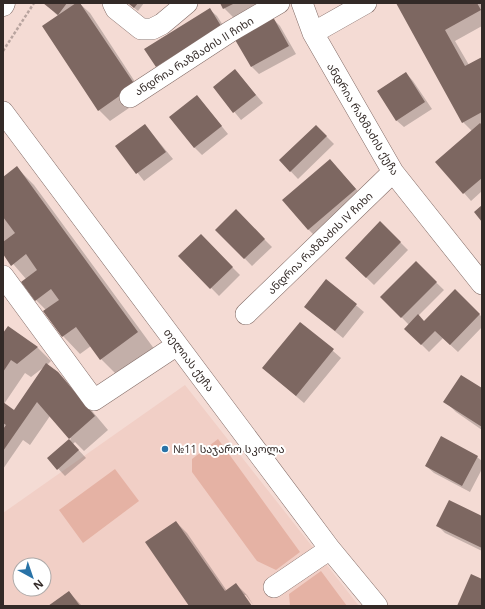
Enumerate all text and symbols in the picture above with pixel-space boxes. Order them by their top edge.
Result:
street label: ანდრია რაზმაძის II ჩიხი [131,13,256,98]
street label: ანდრია რაზმაძის ქუჩა [324,60,403,178]
street label: ანდრია რაზმაძის IV ჩიხი [264,188,376,297]
street label: თელიას ქუჩა [161,325,218,394]
place label: №11 საჯარო სკოლა [173,441,285,456]
marker: №11 საჯარო სკოლა [160,444,170,454]
north arrow [12,557,52,597]
text: N [30,576,47,594]

